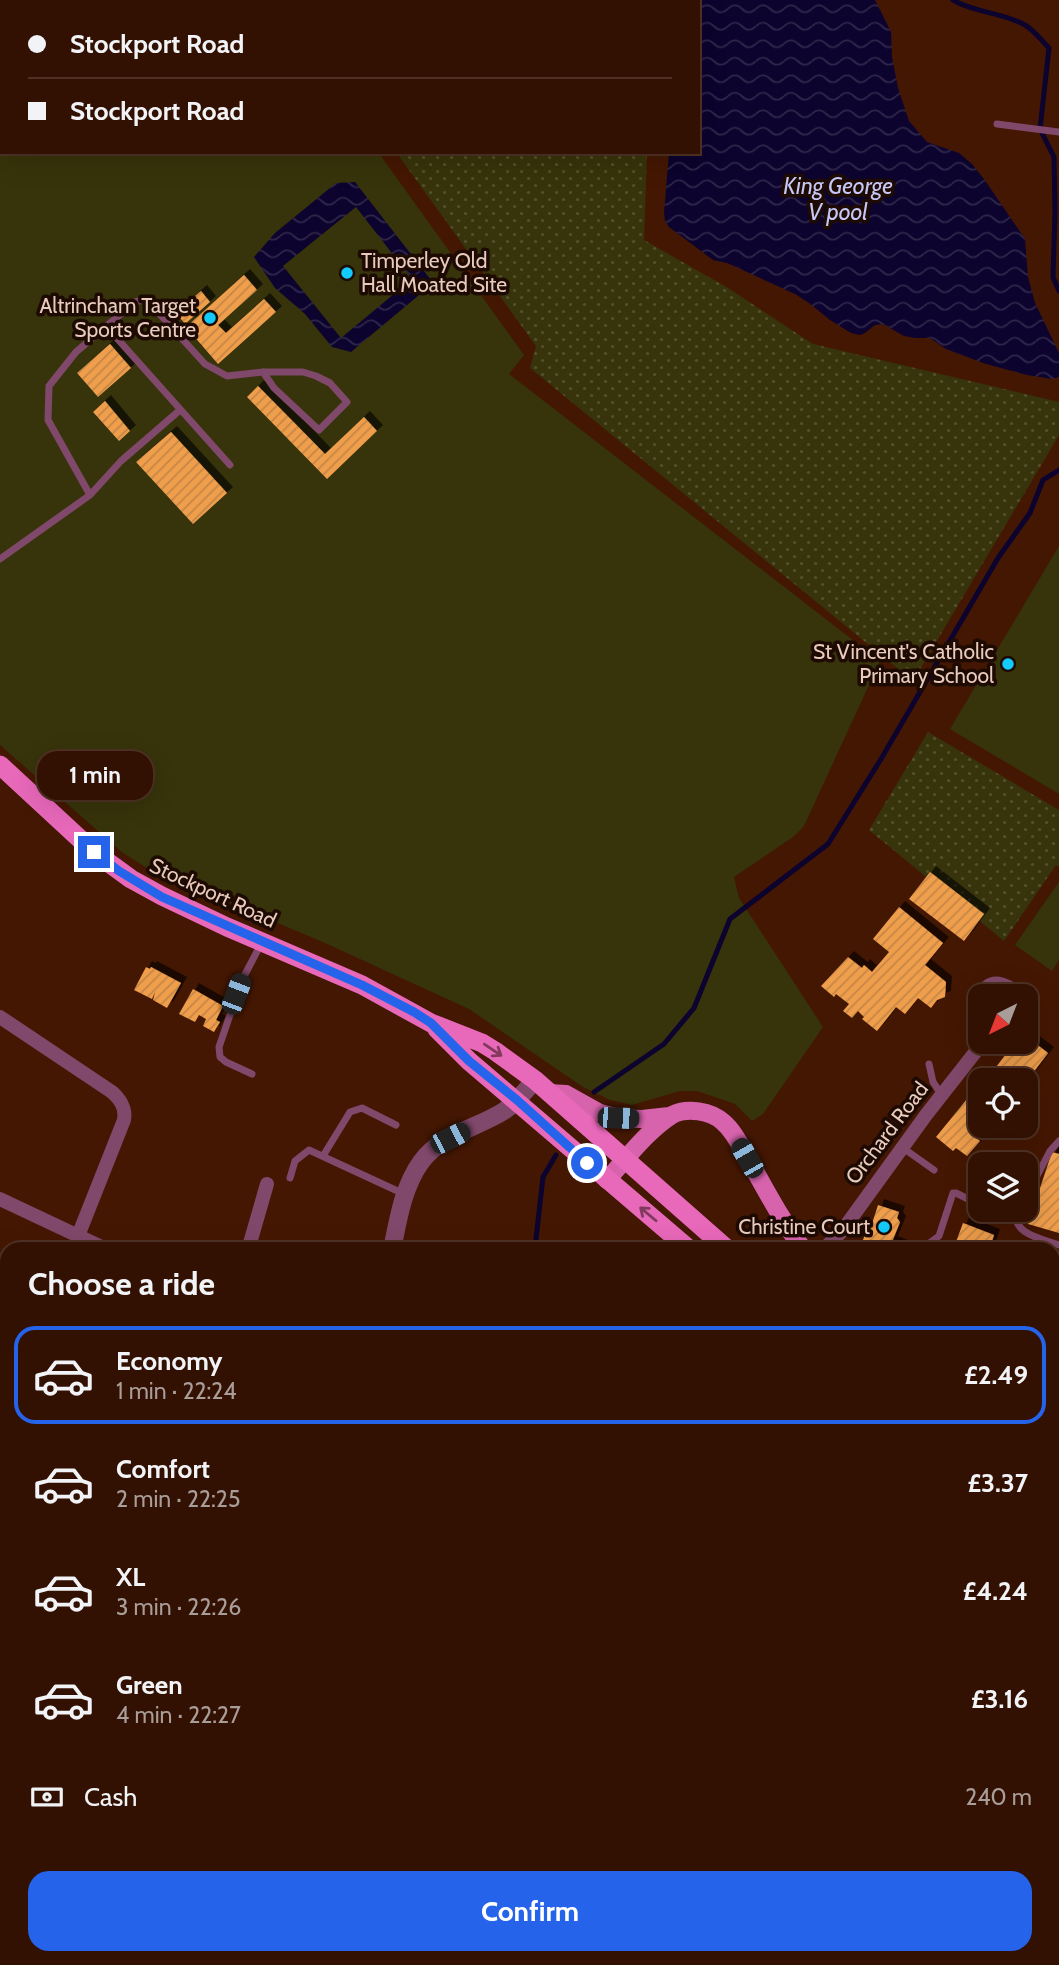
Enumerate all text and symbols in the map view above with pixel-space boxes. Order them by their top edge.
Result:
text: Stockport Road [70,28,244,60]
text: Stockport Road [70,95,244,127]
water label: King George V pool [783,172,893,226]
place label: Timperley Old Hall Moated Site [361,248,507,297]
marker: Timperley Old Hall Moated Site [339,265,355,281]
place label: Altrincham Target Sports Centre [40,293,196,342]
marker: Altrincham Target Sports Centre [202,310,218,326]
place label: St Vincent's Catholic Primary School [813,639,994,688]
marker: St Vincent's Catholic Primary School [1000,656,1016,672]
callout: 1 min [36,750,152,800]
text: 1 min [69,761,121,789]
route end [78,836,110,868]
street label: Stockport Road [146,852,280,933]
car [219,971,254,1017]
north arrow [968,984,1038,1054]
map controls [968,984,1038,1222]
one-way arrow [483,1043,503,1057]
button: locate [968,1068,1038,1138]
street label: Orchard Road [840,1077,933,1189]
car [597,1107,640,1129]
car [427,1119,474,1157]
car [728,1135,767,1181]
route start [571,1147,603,1179]
button: layers [968,1152,1038,1222]
one-way arrow [639,1206,657,1222]
place label: Christine Court [738,1214,870,1239]
marker: Christine Court [876,1219,892,1235]
text: Choose a ride [28,1264,215,1303]
icon: car [32,1344,95,1407]
text: Economy [116,1345,222,1377]
text: £2.49 [964,1359,1028,1391]
text: 1 min · 22:24 [116,1377,237,1405]
icon: car [32,1452,95,1515]
text: Comfort [116,1453,210,1485]
text: £3.37 [967,1467,1028,1499]
text: 2 min · 22:25 [116,1485,240,1513]
icon: car [32,1560,95,1623]
text: XL [116,1561,145,1593]
text: £4.24 [963,1575,1028,1607]
text: 3 min · 22:26 [116,1593,241,1621]
icon: car [32,1668,95,1731]
text: Green [116,1669,183,1701]
text: £3.16 [971,1683,1028,1715]
text: 4 min · 22:27 [116,1701,241,1729]
icon: cash [28,1778,66,1816]
text: Cash [84,1781,137,1813]
text: 240 m [965,1783,1032,1811]
button: Confirm [28,1871,1032,1951]

